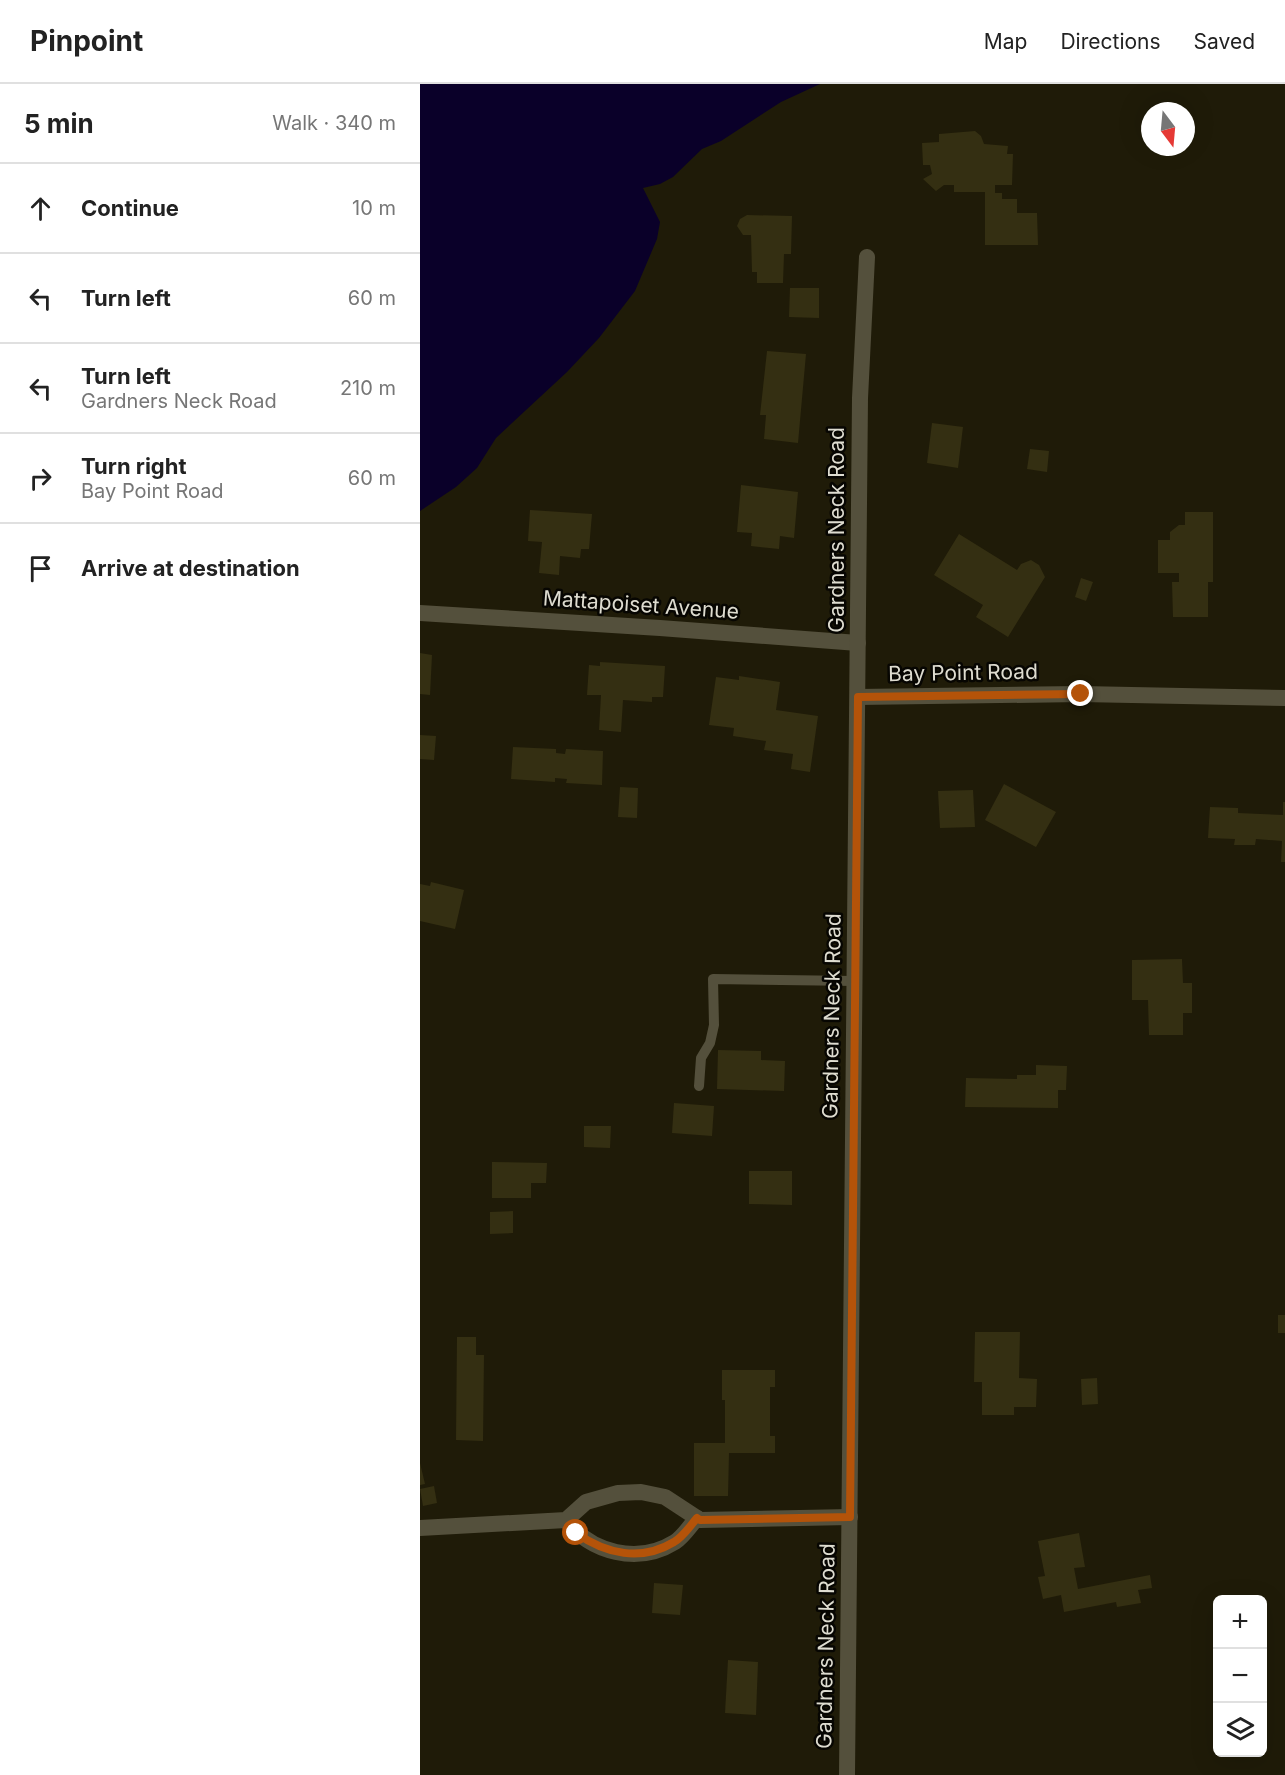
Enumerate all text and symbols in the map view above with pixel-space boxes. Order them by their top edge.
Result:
text: Pinpoint [30,24,143,58]
text: Map [984,29,1027,54]
text: Directions [1060,29,1161,54]
text: Saved [1194,29,1255,54]
north arrow [1141,102,1195,156]
text: 5 min [24,108,94,139]
text: Walk · 340 m [272,111,396,135]
icon: ahead [24,192,57,225]
text: Continue [81,195,179,221]
text: 10 m [352,196,396,220]
icon: left [24,282,57,315]
text: Turn left [81,285,171,311]
text: 60 m [348,286,396,310]
text: Turn left [81,363,171,389]
icon: left [24,372,57,405]
text: 210 m [340,376,396,400]
text: Gardners Neck Road [81,389,277,413]
street label: Gardners Neck Road [824,427,849,633]
text: Turn right [81,453,187,479]
icon: right [24,462,57,495]
text: 60 m [348,466,396,490]
text: Bay Point Road [81,479,224,503]
icon: arrive [24,552,57,585]
text: Arrive at destination [81,555,300,581]
street label: Mattapoiset Avenue [542,585,740,624]
street label: Bay Point Road [888,659,1038,686]
route end [1067,680,1093,706]
street label: Gardners Neck Road [817,913,846,1119]
route start [562,1519,588,1545]
street label: Gardners Neck Road [811,1543,840,1749]
map controls [1213,1595,1267,1757]
button: + [1213,1595,1267,1649]
button: − [1213,1649,1267,1703]
button: layers [1213,1703,1267,1757]

